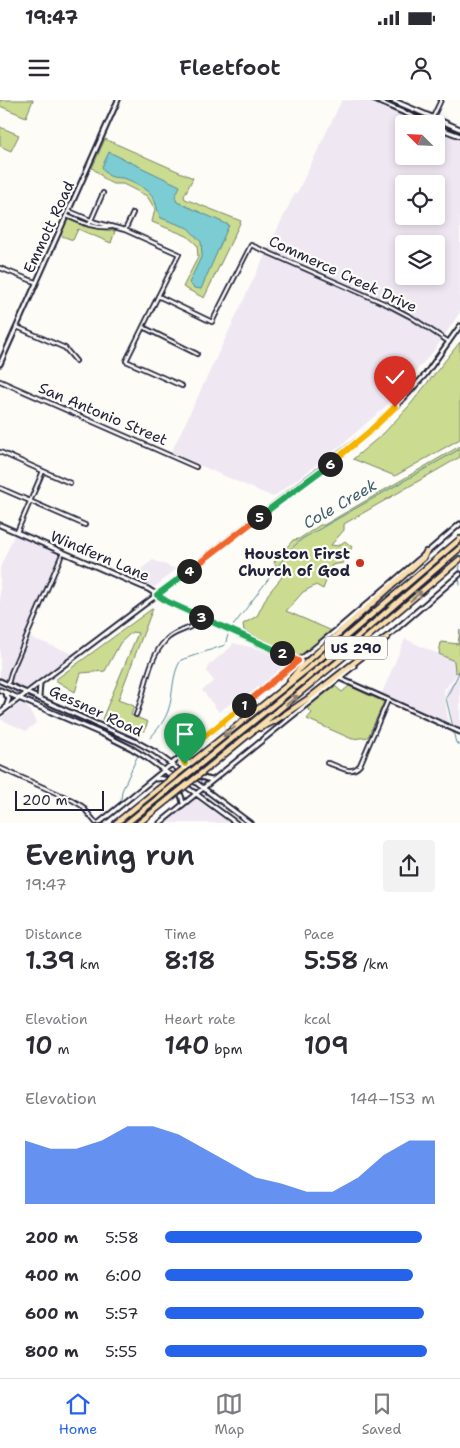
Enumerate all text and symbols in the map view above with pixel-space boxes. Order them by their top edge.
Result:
text: 19:47 [25,5,78,30]
text: Fleetfoot [179,53,281,82]
icon: menu [25,54,53,82]
icon: person [407,54,435,82]
north arrow [395,115,445,165]
map controls [395,115,445,285]
button: locate [395,175,445,225]
street label: Emmott Road [19,177,79,276]
street label: Commerce Creek Drive [266,231,420,317]
button: layers [395,235,445,285]
pin [374,356,416,407]
icon: check [381,363,409,391]
street label: San Antonio Street [36,378,170,450]
pin: 6 [318,452,342,476]
text: 6 [326,455,335,473]
water label: Cole Creek [299,474,381,534]
pin: 5 [246,504,272,530]
text: 5 [255,508,264,526]
street label: Windfern Lane [47,526,153,586]
place label: Houston First Church of God [238,544,350,581]
marker: Houston First Church of God [354,557,366,569]
pin: 4 [176,558,202,584]
text: 4 [185,562,194,580]
one-way arrow [410,590,423,601]
pin: 3 [188,604,214,630]
text: 3 [197,608,206,626]
road number: US 290 [325,636,387,660]
pin: 2 [270,640,294,666]
text: 2 [278,644,287,662]
street label: Gessner Road [46,681,146,742]
pin: 1 [232,692,256,718]
one-way arrow [285,694,298,705]
text: 1 [241,696,248,714]
pin [164,713,206,764]
icon: arrive [171,720,199,748]
one-way arrow [223,726,236,737]
scale bar [15,788,104,811]
text: 200 m [22,791,68,809]
text: Evening run [25,836,195,874]
button: share [383,840,435,892]
text: 19:47 [25,874,67,895]
text: Distance [25,925,82,943]
text: Time [164,925,196,943]
text: Pace [304,925,334,943]
text: 1.39 [25,943,75,977]
text: 8:18 [164,943,216,977]
text: 5:58 [304,943,359,977]
text: km [75,955,100,973]
text: /km [359,955,388,973]
text: Elevation [25,1010,88,1028]
text: Heart rate [164,1010,236,1028]
text: kcal [304,1010,331,1028]
text: 10 [25,1028,53,1062]
text: 140 [164,1028,210,1062]
text: 109 [304,1028,349,1062]
text: m [53,1040,70,1058]
text: bpm [210,1040,243,1058]
text: Elevation [25,1088,97,1109]
text: 144–153 m [350,1088,435,1109]
text: 200 m [25,1227,78,1248]
text: 5:58 [105,1227,139,1248]
text: 400 m [25,1265,79,1286]
text: 6:00 [105,1265,142,1286]
text: 600 m [25,1303,79,1324]
text: 5:57 [105,1303,138,1324]
text: 800 m [25,1341,79,1362]
text: 5:55 [105,1341,137,1362]
tab: Home [59,1390,97,1438]
tab: Map [214,1390,244,1438]
tab: Saved [362,1390,401,1438]

